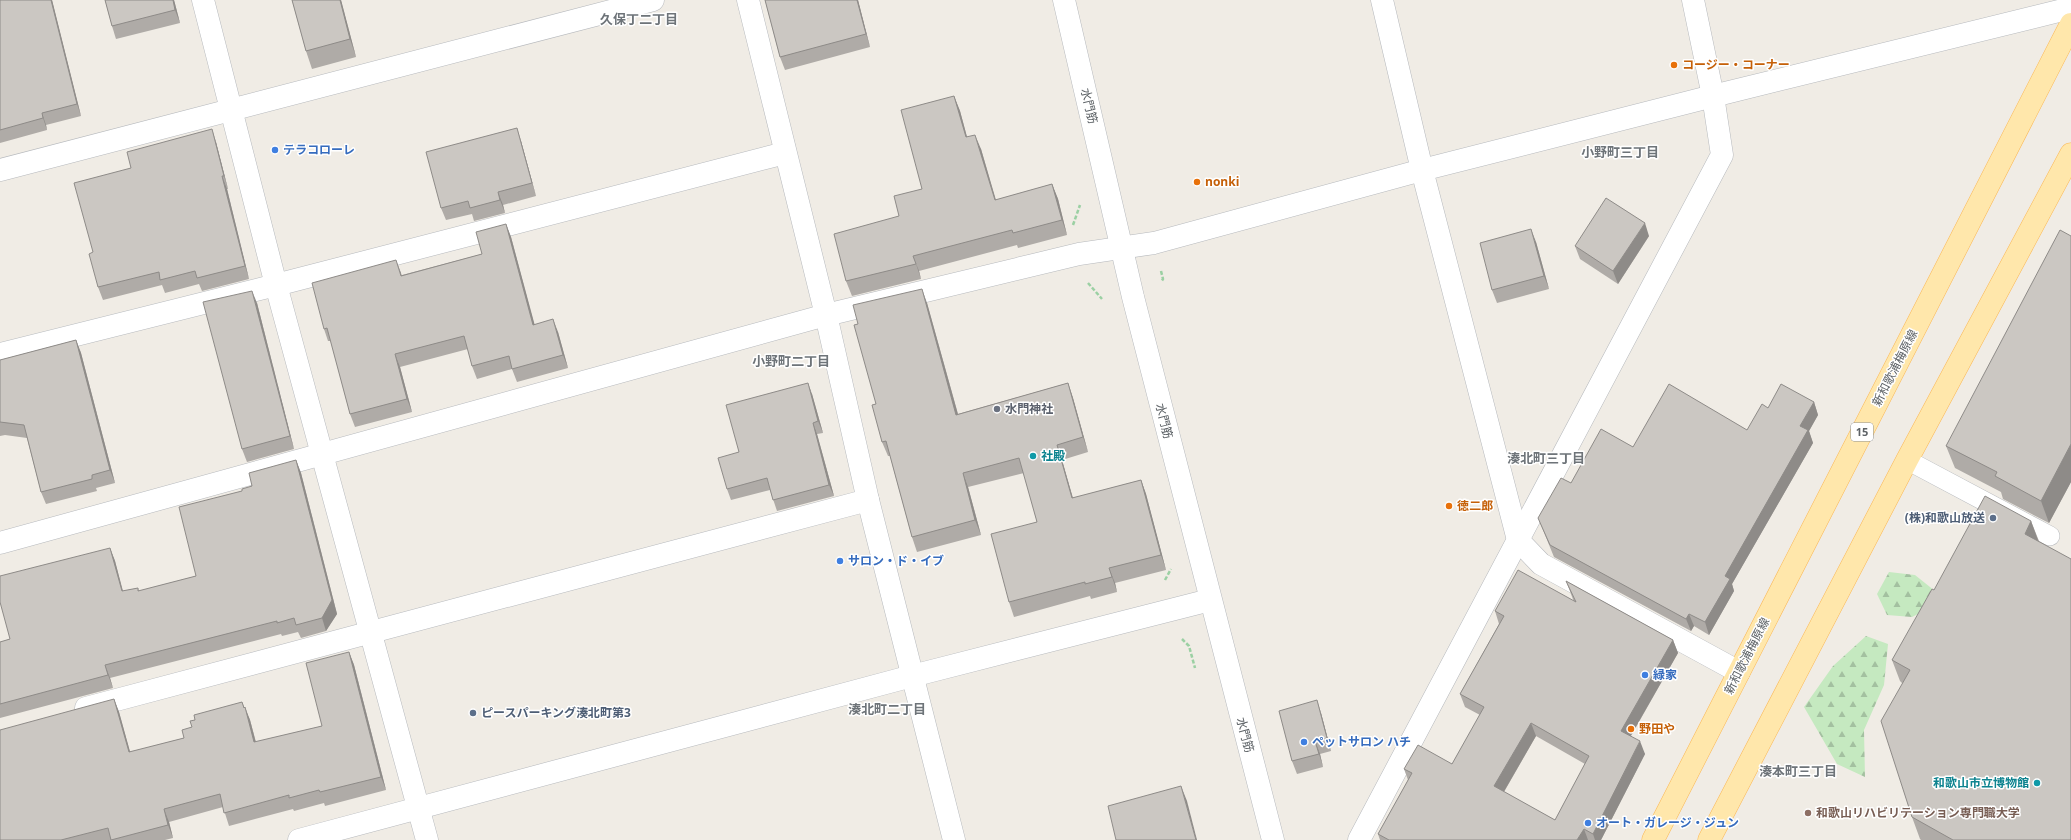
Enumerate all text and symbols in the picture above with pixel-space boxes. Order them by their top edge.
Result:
district label: 久保丁二丁目 [600,10,678,28]
place label: コージー・コーナー [1682,56,1790,73]
marker: コージー・コーナー [1669,60,1679,70]
street label: 水門筋 [1077,86,1102,125]
place label: テラコローレ [283,141,355,158]
district label: 小野町三丁目 [1581,143,1659,161]
marker: テラコローレ [270,145,280,155]
place label: nonki [1205,173,1239,190]
marker: nonki [1192,177,1202,187]
street label: 新和歌浦梅原線 [1868,326,1921,409]
district label: 小野町二丁目 [752,352,830,370]
place label: 水門神社 [1005,400,1053,417]
street label: 水門筋 [1152,401,1177,440]
marker: 水門神社 [992,404,1002,414]
road number: 15 [1851,423,1873,441]
place label: 社殿 [1041,447,1065,464]
district label: 湊北町三丁目 [1507,449,1585,467]
marker: 社殿 [1028,451,1038,461]
place label: 徳二郎 [1457,497,1493,514]
marker: 徳二郎 [1444,501,1454,511]
place label: (株)和歌山放送 [1905,509,1985,526]
marker: (株)和歌山放送 [1988,513,1998,523]
place label: サロン・ド・イブ [848,552,944,569]
marker: サロン・ド・イブ [835,556,845,566]
street label: 新和歌浦梅原線 [1720,614,1773,697]
place label: 緑家 [1653,666,1677,683]
marker: 緑家 [1640,670,1650,680]
district label: 湊北町二丁目 [848,700,926,718]
place label: ピースパーキング湊北町第3 [481,704,631,721]
marker: ピースパーキング湊北町第3 [468,708,478,718]
street label: 水門筋 [1233,715,1258,754]
place label: 野田や [1639,720,1675,737]
marker: 野田や [1626,724,1636,734]
place label: ペットサロン ハチ [1312,733,1411,750]
marker: ペットサロン ハチ [1299,737,1309,747]
district label: 湊本町三丁目 [1759,762,1837,780]
place label: 和歌山市立博物館 [1933,774,2029,791]
marker: 和歌山市立博物館 [2032,778,2042,788]
place label: 和歌山リハビリテーション専門職大学 [1816,804,2020,821]
marker: 和歌山リハビリテーション専門職大学 [1803,808,1813,818]
place label: オート・ガレージ・ジュン [1596,814,1739,831]
marker: オート・ガレージ・ジュン [1583,818,1593,828]

